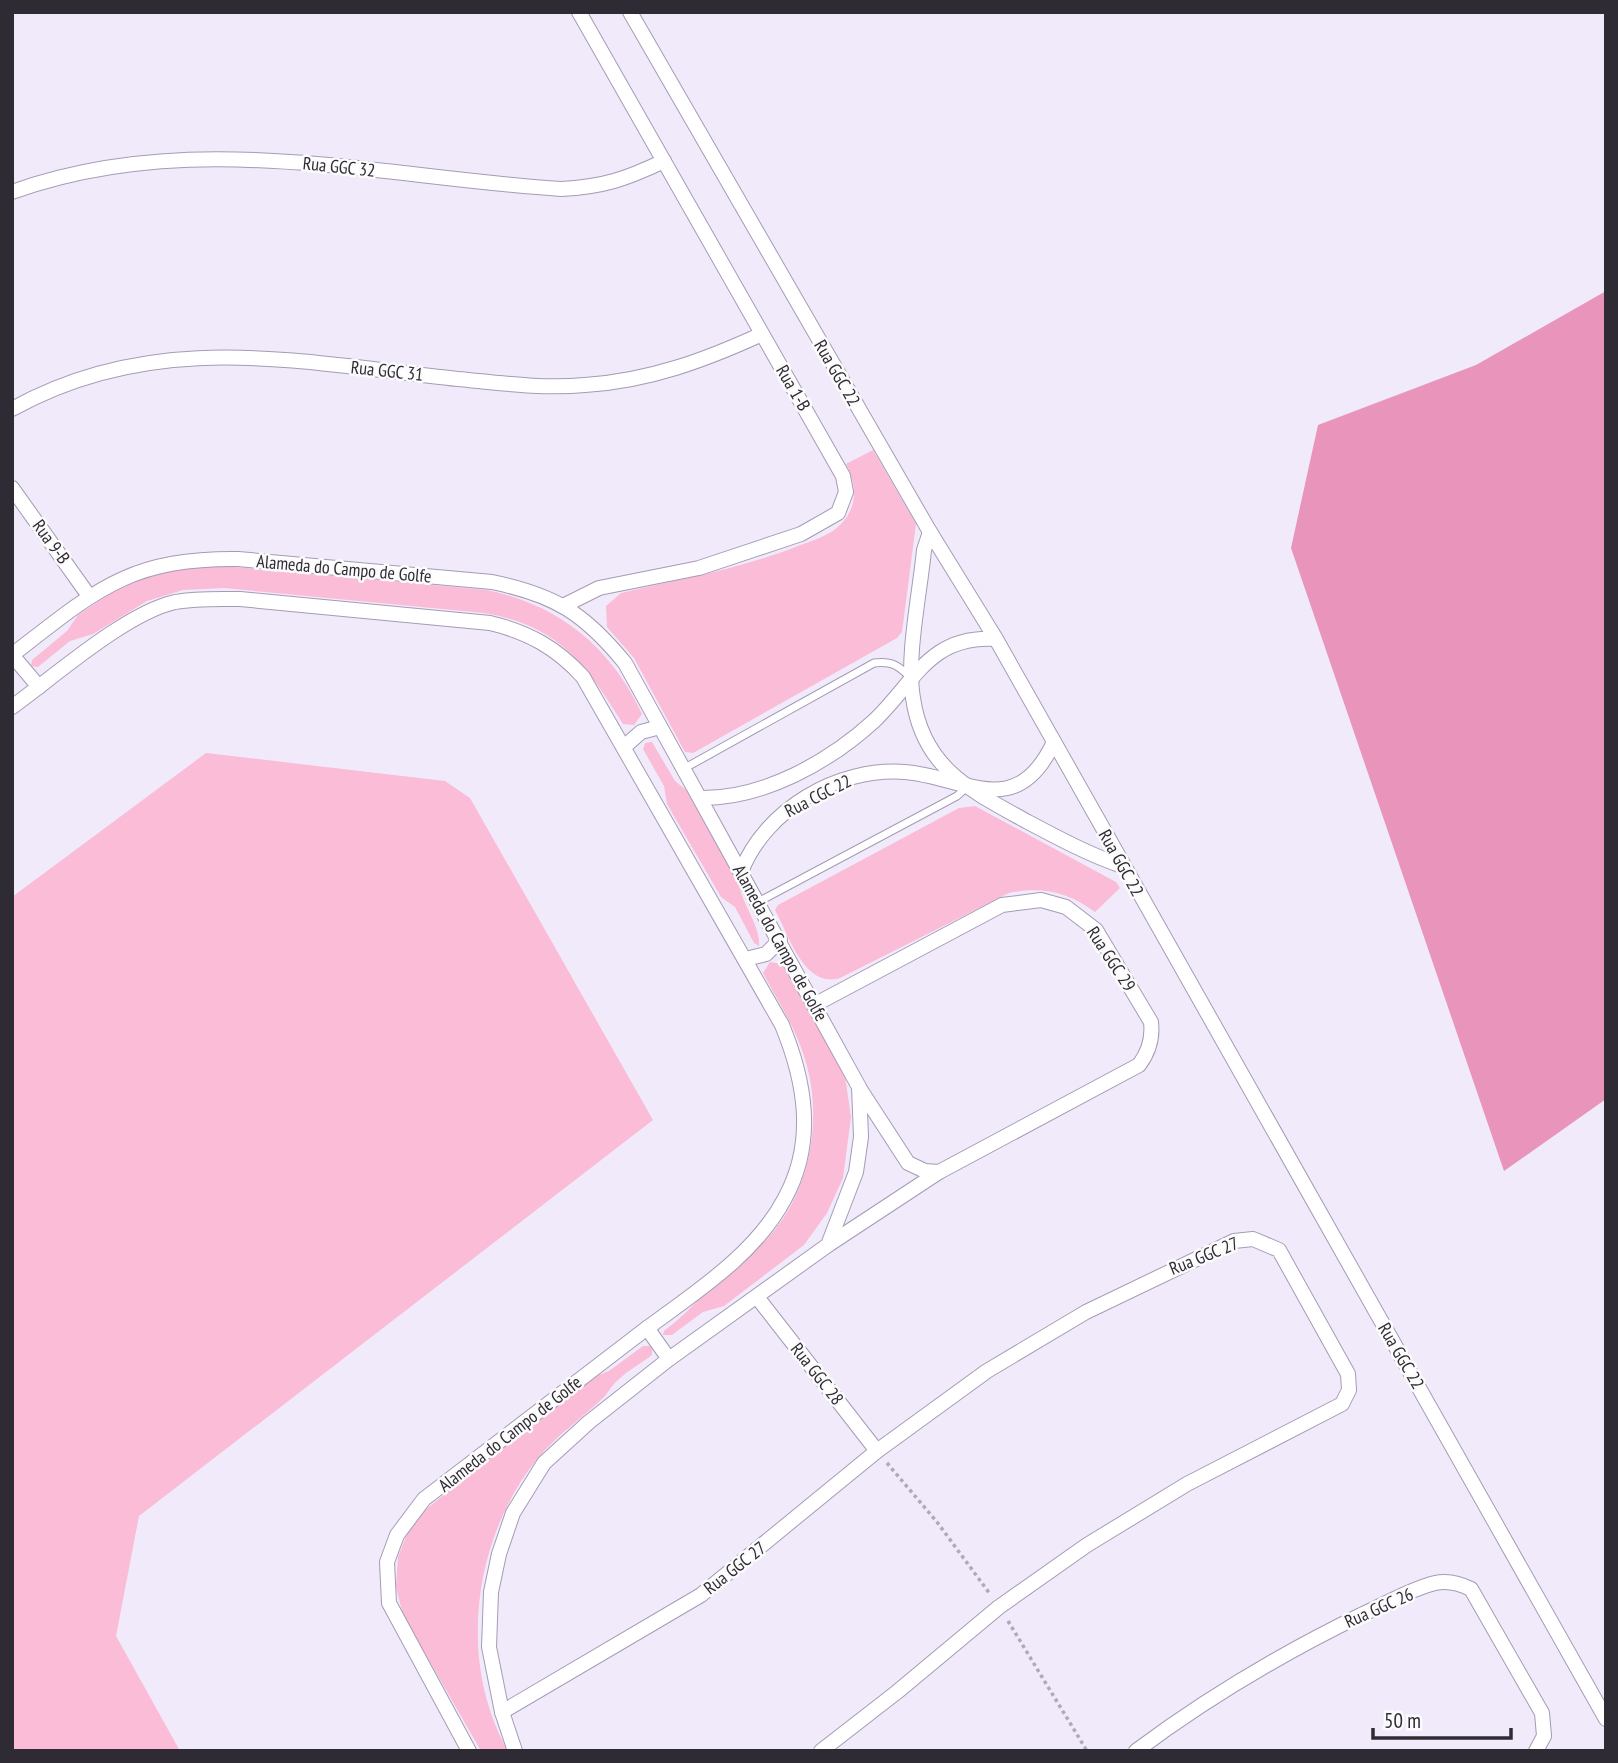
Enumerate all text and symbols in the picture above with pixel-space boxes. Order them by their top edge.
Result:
street label: Rua GGC 32 [302,151,376,182]
street label: Rua GGC 22 [809,335,866,410]
street label: Rua GGC 31 [350,355,424,386]
street label: Rua 1-B [771,361,816,415]
street label: Rua 9-B [28,515,75,568]
street label: Alameda do Campo de Golfe [256,549,432,588]
street label: Rua CGC 22 [781,769,855,822]
street label: Rua GGC 22 [1094,825,1149,900]
street label: Alameda do Campo de Golfe [728,860,833,1025]
street label: Rua GGC 29 [1082,922,1141,996]
street label: Rua GGC 27 [1166,1231,1242,1280]
street label: Rua GGC 22 [1373,1318,1430,1393]
street label: Rua GGC 28 [786,1338,849,1409]
street label: Alameda do Campo de Golfe [434,1371,586,1497]
street label: Rua GGC 27 [699,1536,770,1599]
street label: Rua GGC 26 [1341,1582,1417,1633]
scale bar [1373,1696,1511,1740]
text: 50 m [1384,1707,1421,1734]

